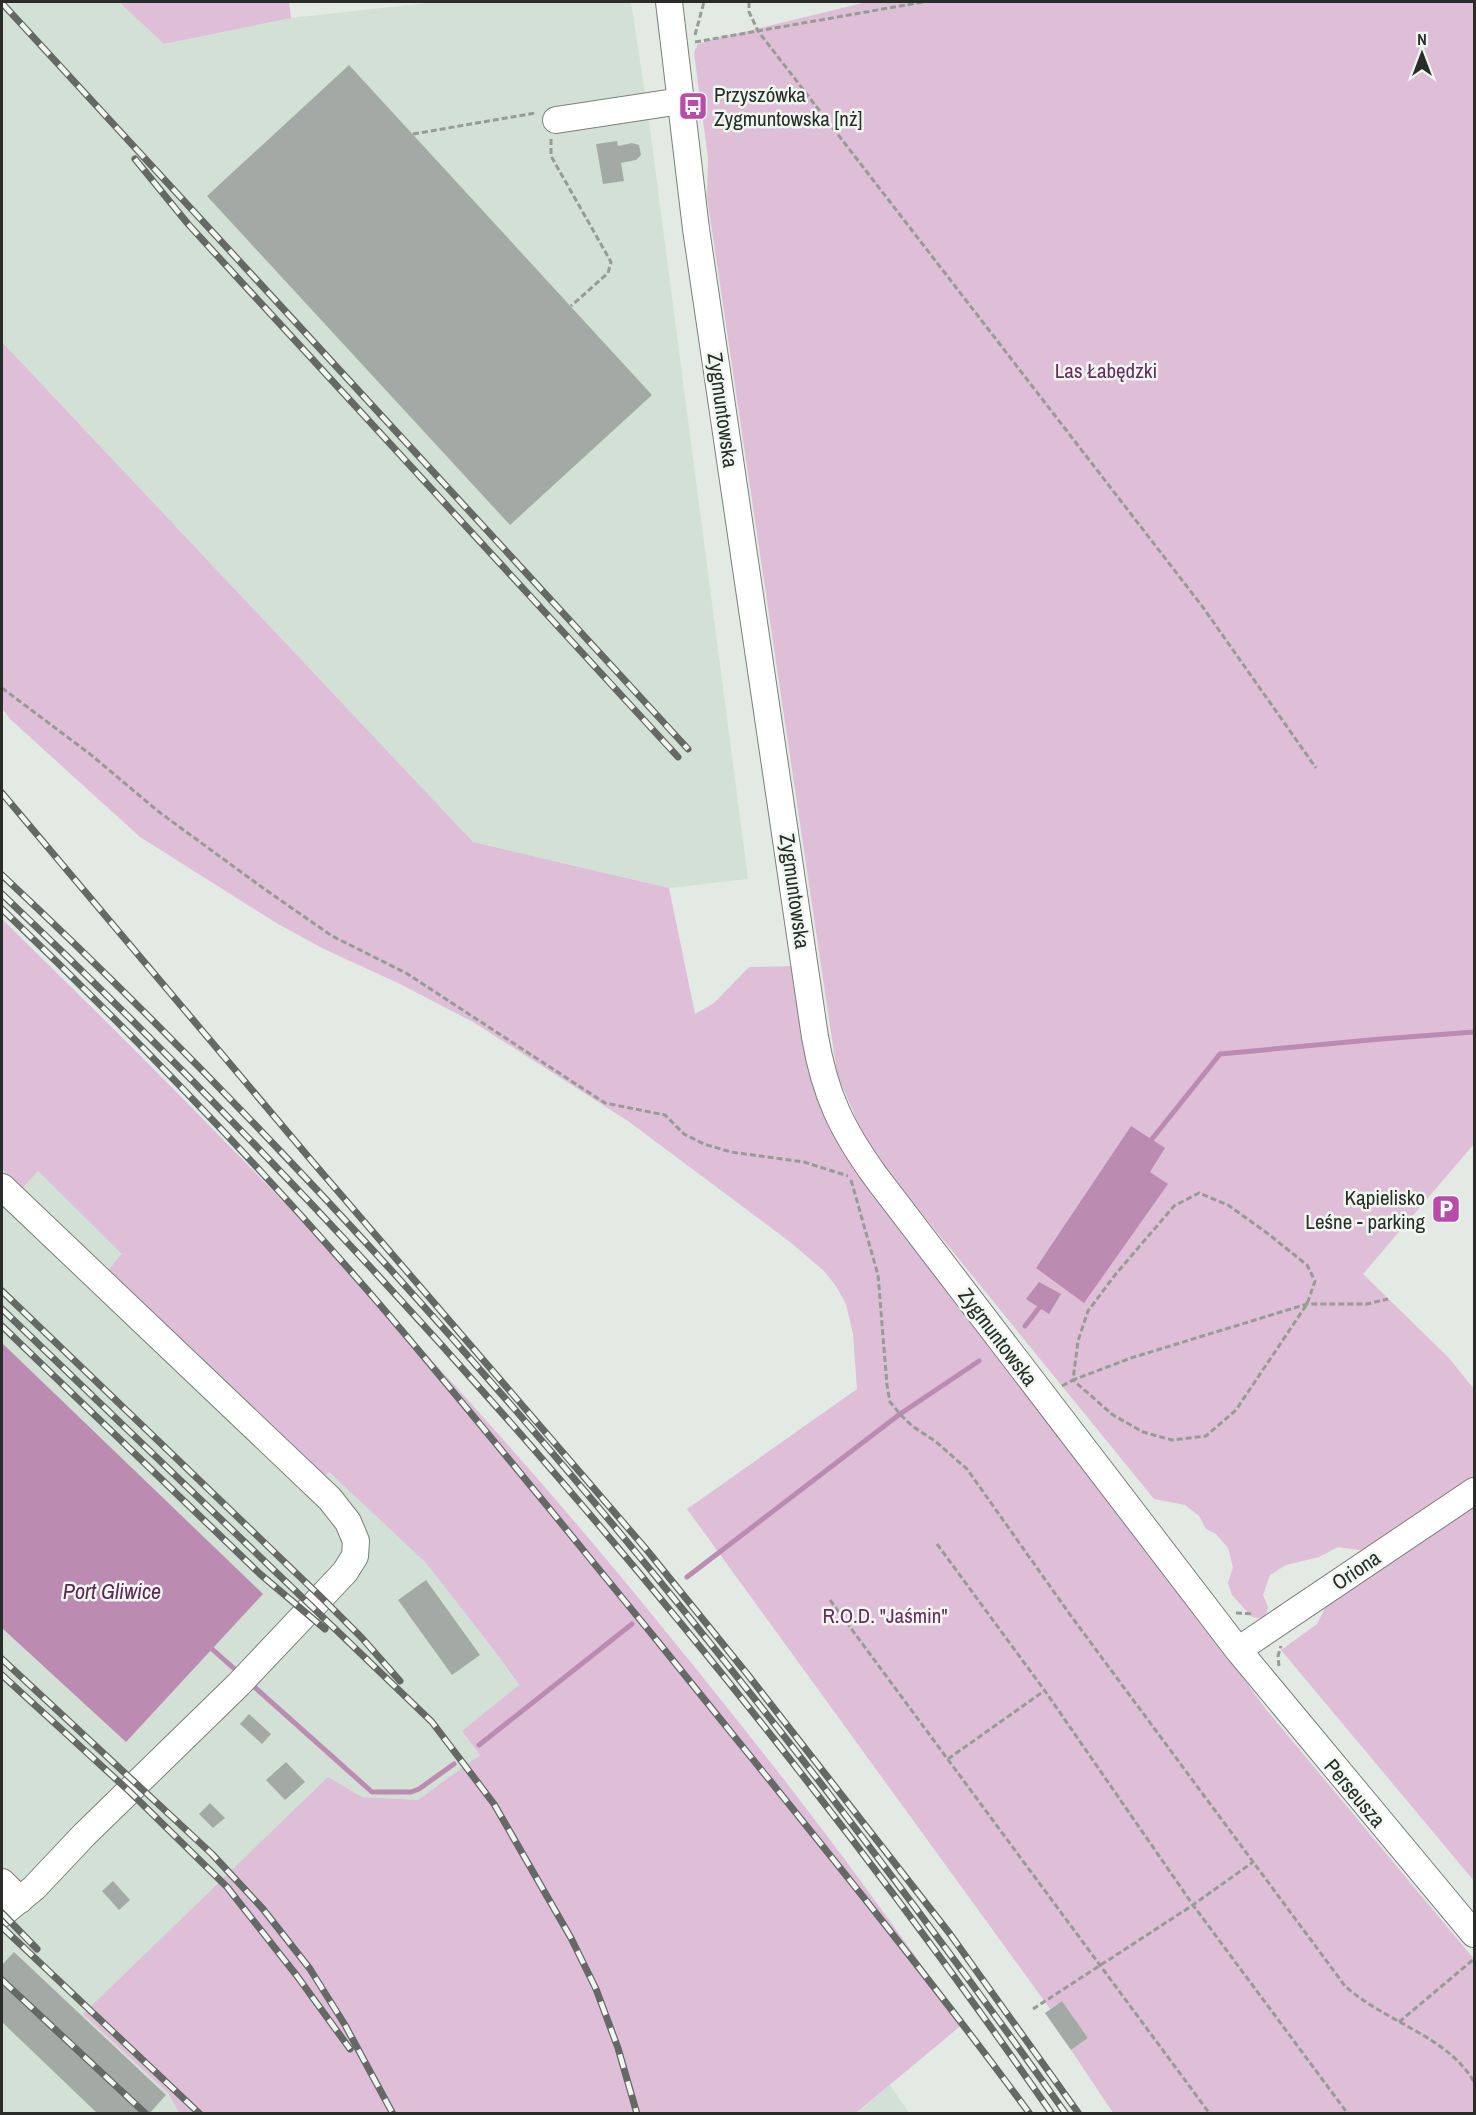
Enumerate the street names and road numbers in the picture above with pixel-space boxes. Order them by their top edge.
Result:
street label: Zygmuntowska [701,351,745,470]
street label: Zygmuntowska [773,832,817,951]
street label: Zygmuntowska [952,1282,1045,1392]
street label: Oriona [1326,1543,1386,1597]
street label: Perseusza [1318,1753,1393,1834]

